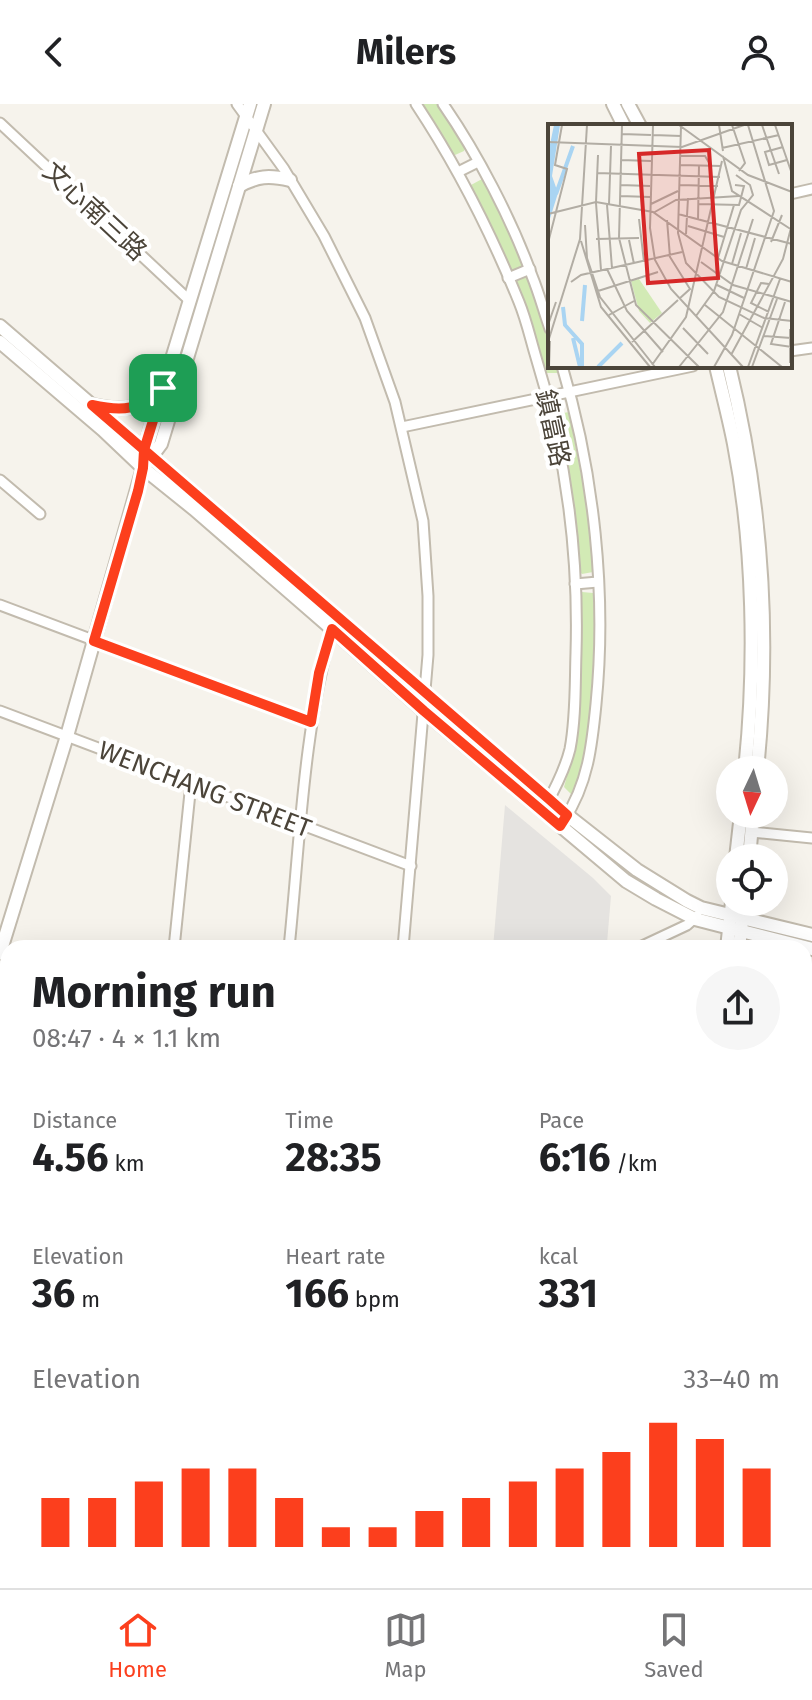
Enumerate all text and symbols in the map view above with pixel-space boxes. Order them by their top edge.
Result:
icon: back [32,30,76,74]
text: Milers [356,30,456,74]
icon: person [736,30,780,74]
inset map [548,124,792,368]
street label: 文心南三路 [37,156,153,267]
pin [129,354,197,422]
icon: arrive [141,366,185,410]
street label: 鎮富路 [529,387,576,469]
street label: WENCHANG STREET [94,735,316,845]
north arrow [716,756,788,828]
map controls [716,756,788,916]
button: locate [716,844,788,916]
text: Morning run [32,966,276,1019]
button: share [696,966,780,1050]
text: 08:47 · 4 × 1.1 km [32,1023,221,1054]
text: Distance [32,1107,117,1134]
text: Time [285,1107,334,1134]
text: Pace [539,1107,584,1134]
text: 4.56 [32,1134,109,1182]
text: 28:35 [285,1134,382,1182]
text: 6:16 [539,1134,611,1182]
text: km [109,1150,145,1177]
text: /km [611,1150,658,1177]
text: Elevation [32,1243,124,1270]
text: Heart rate [285,1243,386,1270]
text: kcal [539,1243,578,1270]
text: 36 [32,1270,75,1318]
text: 166 [285,1270,349,1318]
text: 331 [539,1270,598,1318]
text: m [75,1286,100,1313]
text: bpm [349,1286,400,1313]
text: Elevation [32,1364,141,1395]
text: 33–40 m [683,1364,780,1395]
tab: Home [108,1608,167,1683]
tab: Map [384,1608,428,1683]
tab: Saved [644,1608,704,1683]

